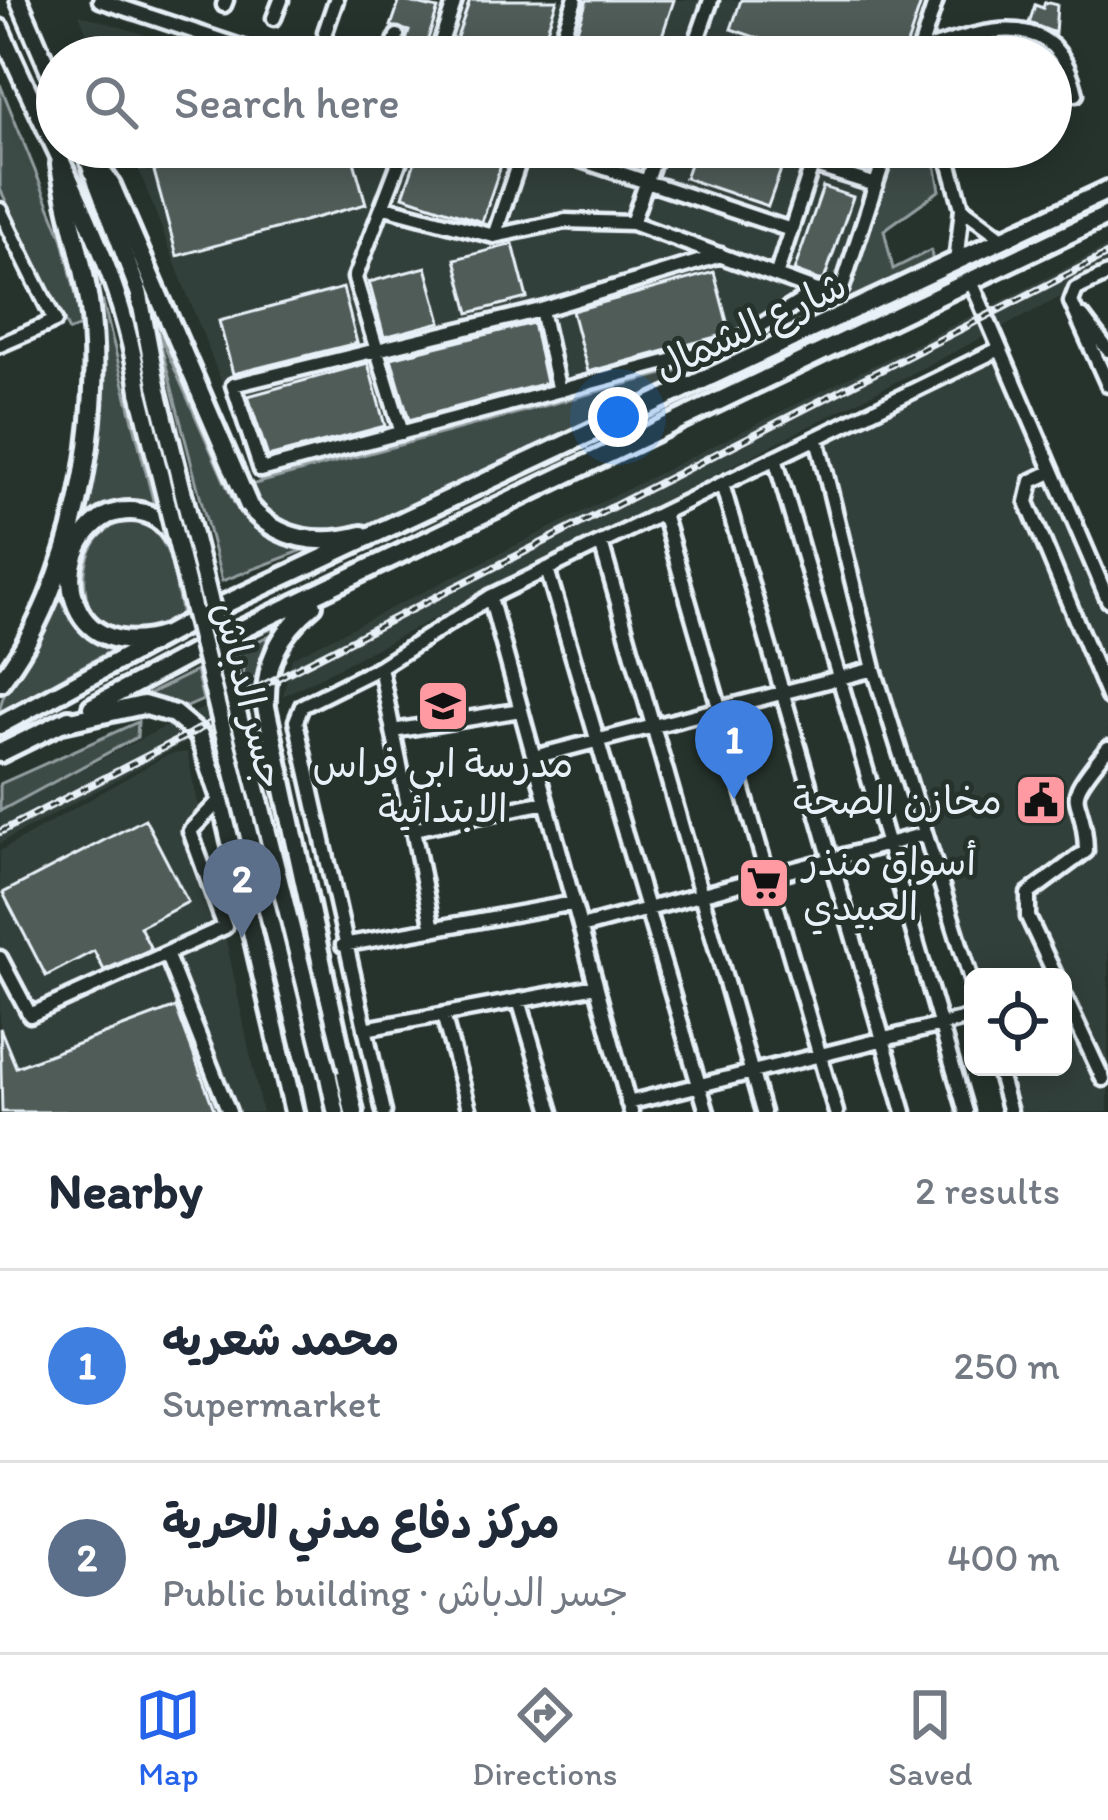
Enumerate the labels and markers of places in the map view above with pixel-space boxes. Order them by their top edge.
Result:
school or university icon: مدرسة ابي فراس الابتدائية [415,678,471,734]
pin: 1 [695,700,773,799]
place label: مدرسة ابي فراس الابتدائية [313,740,573,832]
public building icon: مخازن الصحة [1013,772,1069,828]
place label: مخازن الصحة [793,777,1002,824]
place label: أسواق منذر العبيدي [800,838,977,935]
pin: 2 [203,839,281,938]
supermarket icon: أسواق منذر العبيدي [736,855,792,911]

